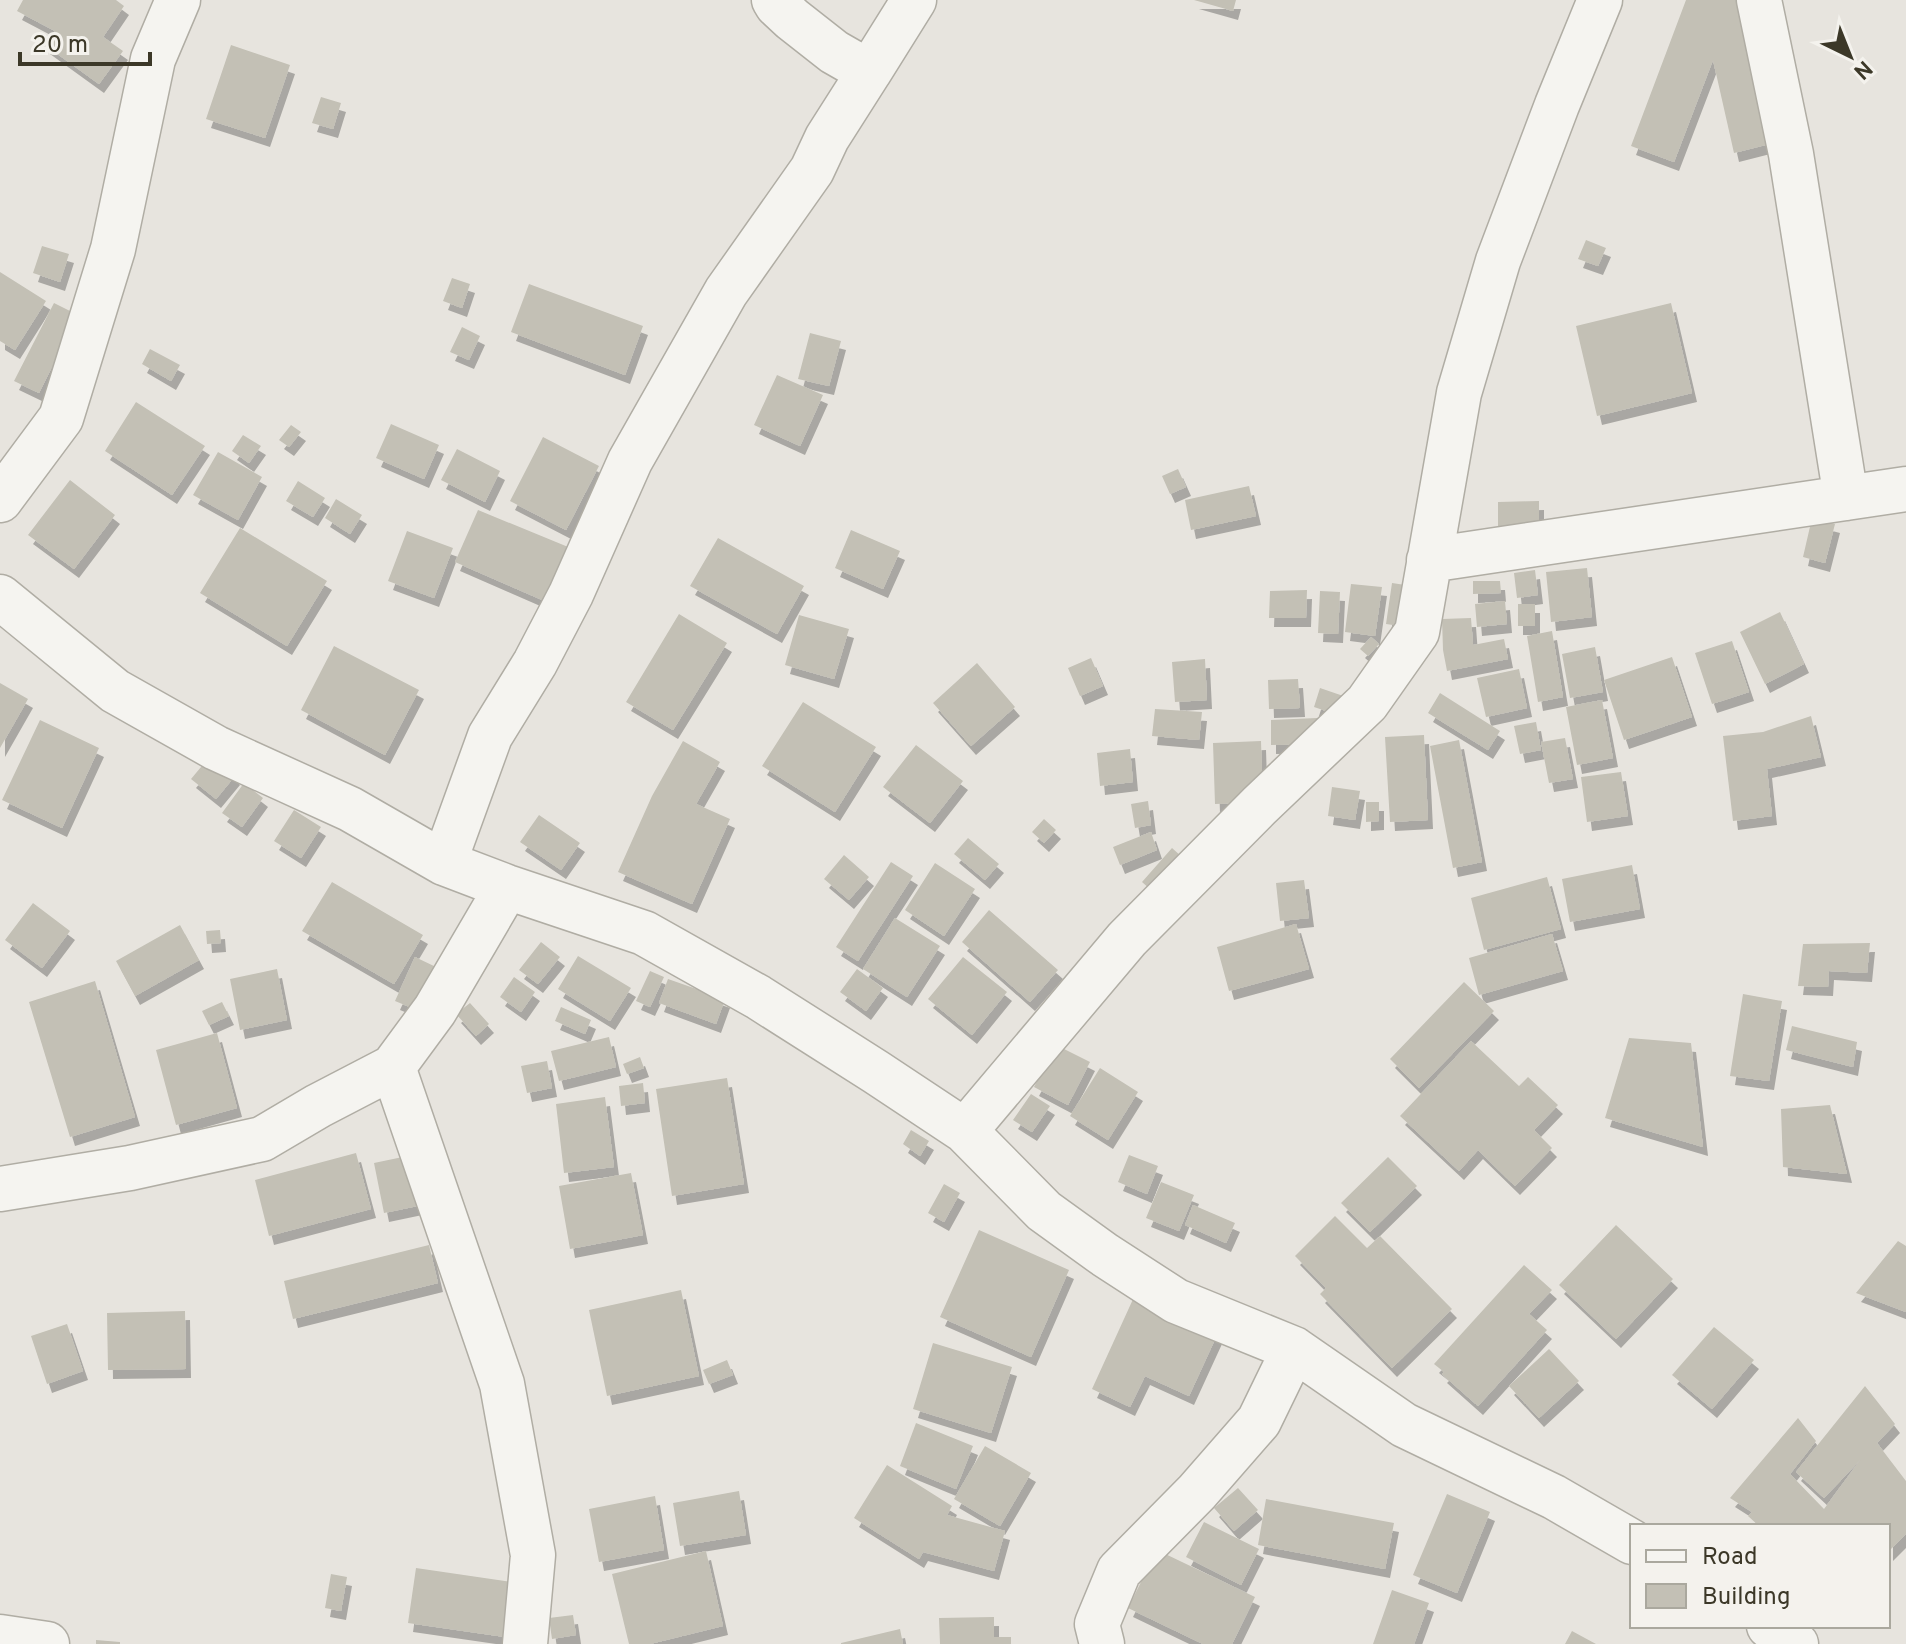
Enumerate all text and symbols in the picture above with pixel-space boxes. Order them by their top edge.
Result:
scale bar [20,16,150,66]
north arrow [1810,16,1890,96]
text: 20 m [32,31,88,61]
text: N [1847,54,1877,84]
legend [1630,1524,1890,1628]
text: Road [1702,1543,1758,1573]
text: Building [1702,1583,1791,1613]

